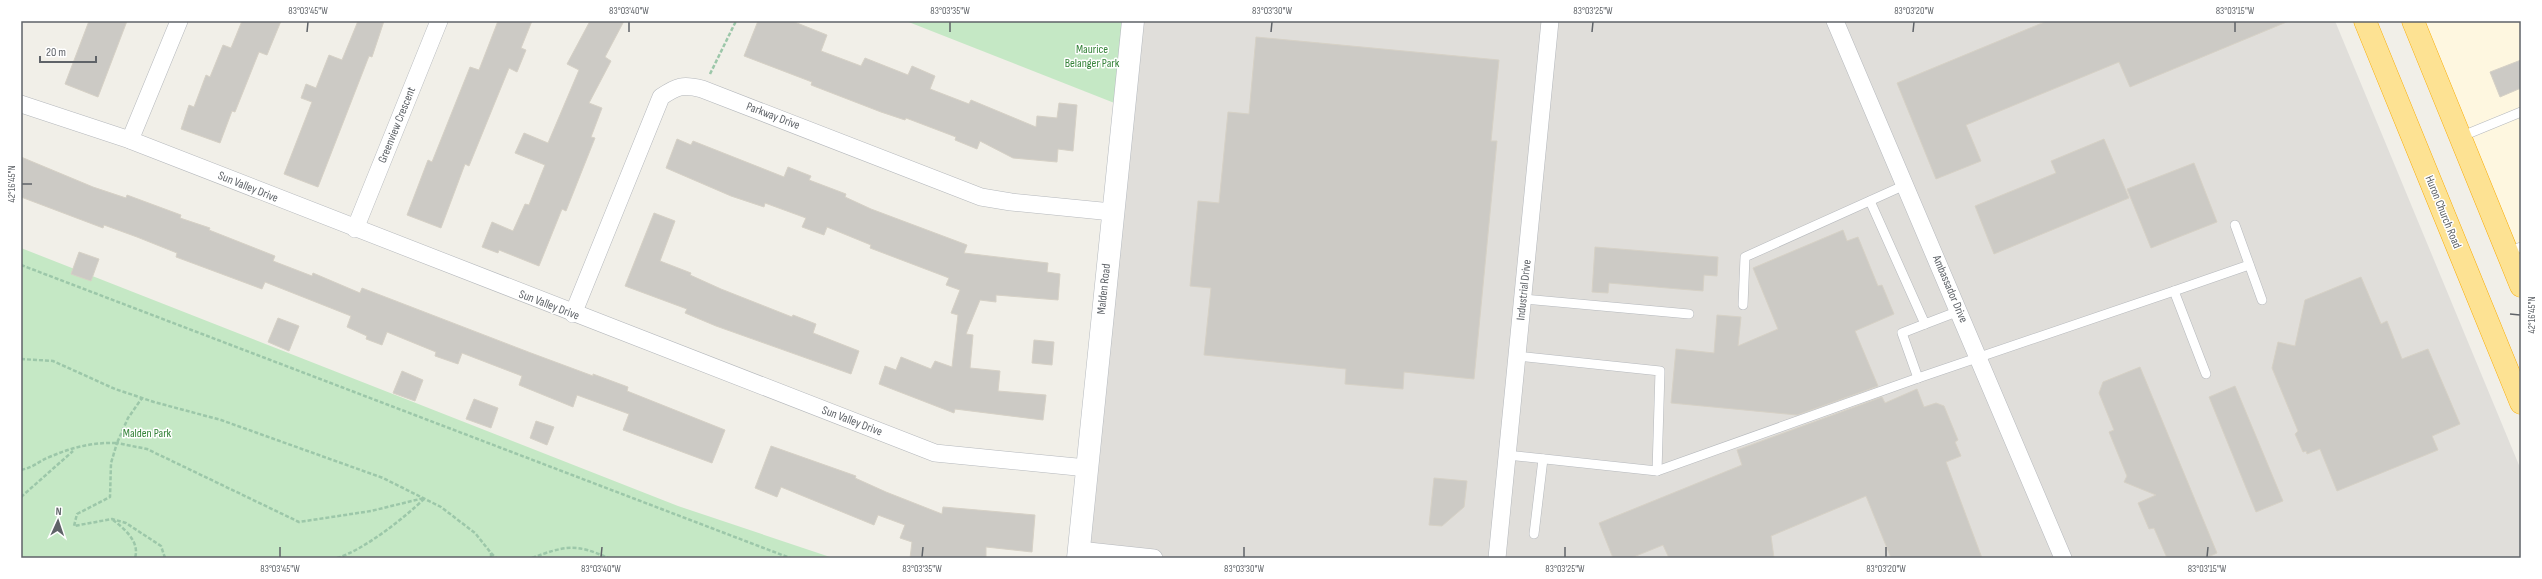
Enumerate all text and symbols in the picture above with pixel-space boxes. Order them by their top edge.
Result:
text: 83°03'45"W [288,5,328,17]
text: 83°03'40"W [609,5,649,17]
text: 83°03'35"W [930,5,970,17]
text: 83°03'30"W [1252,5,1292,17]
text: 83°03'25"W [1573,5,1613,17]
text: 83°03'20"W [1894,5,1934,17]
text: 83°03'15"W [2216,5,2255,17]
scale bar [40,38,96,64]
park label: Maurice Belanger Park [1065,42,1120,71]
text: 20 m [46,45,66,60]
street label: Greenview Crescent [375,84,419,165]
street label: Parkway Drive [744,99,802,133]
text: 42°16'45"N [6,165,18,203]
street label: Sun Valley Drive [216,168,280,206]
street label: Huron Church Road [2422,173,2464,251]
street label: Ambassador Drive [1929,252,1971,325]
street label: Industrial Drive [1513,259,1535,321]
street label: Malden Road [1094,263,1114,315]
street label: Sun Valley Drive [517,287,582,323]
text: 42°16'45"N [2526,296,2538,334]
street label: Sun Valley Drive [820,403,885,439]
park label: Malden Park [123,426,172,441]
north arrow [38,501,78,541]
text: N [55,505,62,518]
text: 83°03'45"W [260,563,300,575]
text: 83°03'40"W [581,563,621,575]
text: 83°03'35"W [902,563,942,575]
text: 83°03'30"W [1224,563,1264,575]
text: 83°03'25"W [1545,563,1585,575]
text: 83°03'20"W [1866,563,1906,575]
text: 83°03'15"W [2188,563,2227,575]

